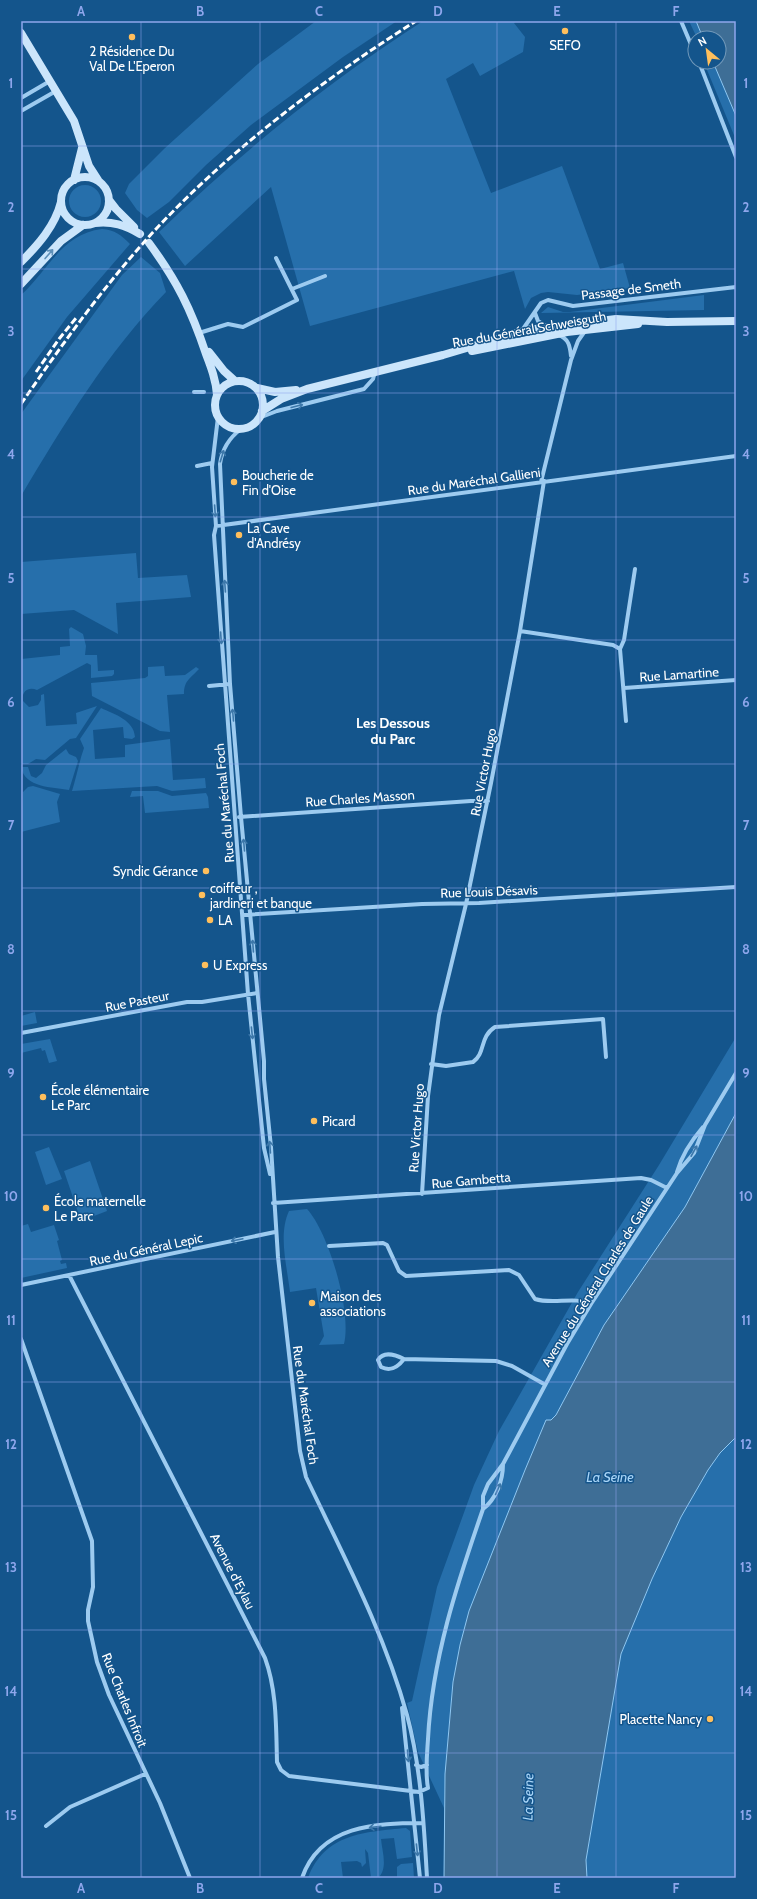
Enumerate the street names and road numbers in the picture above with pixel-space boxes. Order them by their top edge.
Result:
street label: Passage de Smeth [580,275,682,303]
street label: Rue du Général Schweisguth [451,308,607,350]
street label: Rue du Maréchal Gallieni [406,464,542,498]
street label: Rue Lamartine [639,663,720,685]
street label: Rue Victor Hugo [467,727,499,817]
street label: Rue du Maréchal Foch [211,743,237,863]
street label: Rue Charles Masson [305,786,415,810]
street label: Rue Louis Désavis [440,881,539,901]
street label: Rue Pasteur [104,987,171,1015]
street label: Rue Victor Hugo [405,1083,427,1173]
street label: Rue Gambetta [431,1169,512,1191]
street label: Avenue du Général Charles de Gaule [538,1192,656,1369]
street label: Rue du Général Lepic [88,1229,204,1269]
street label: Rue du Maréchal Foch [290,1345,322,1465]
street label: Avenue d'Eylau [207,1530,259,1612]
street label: Rue Charles Infroit [99,1650,151,1750]

